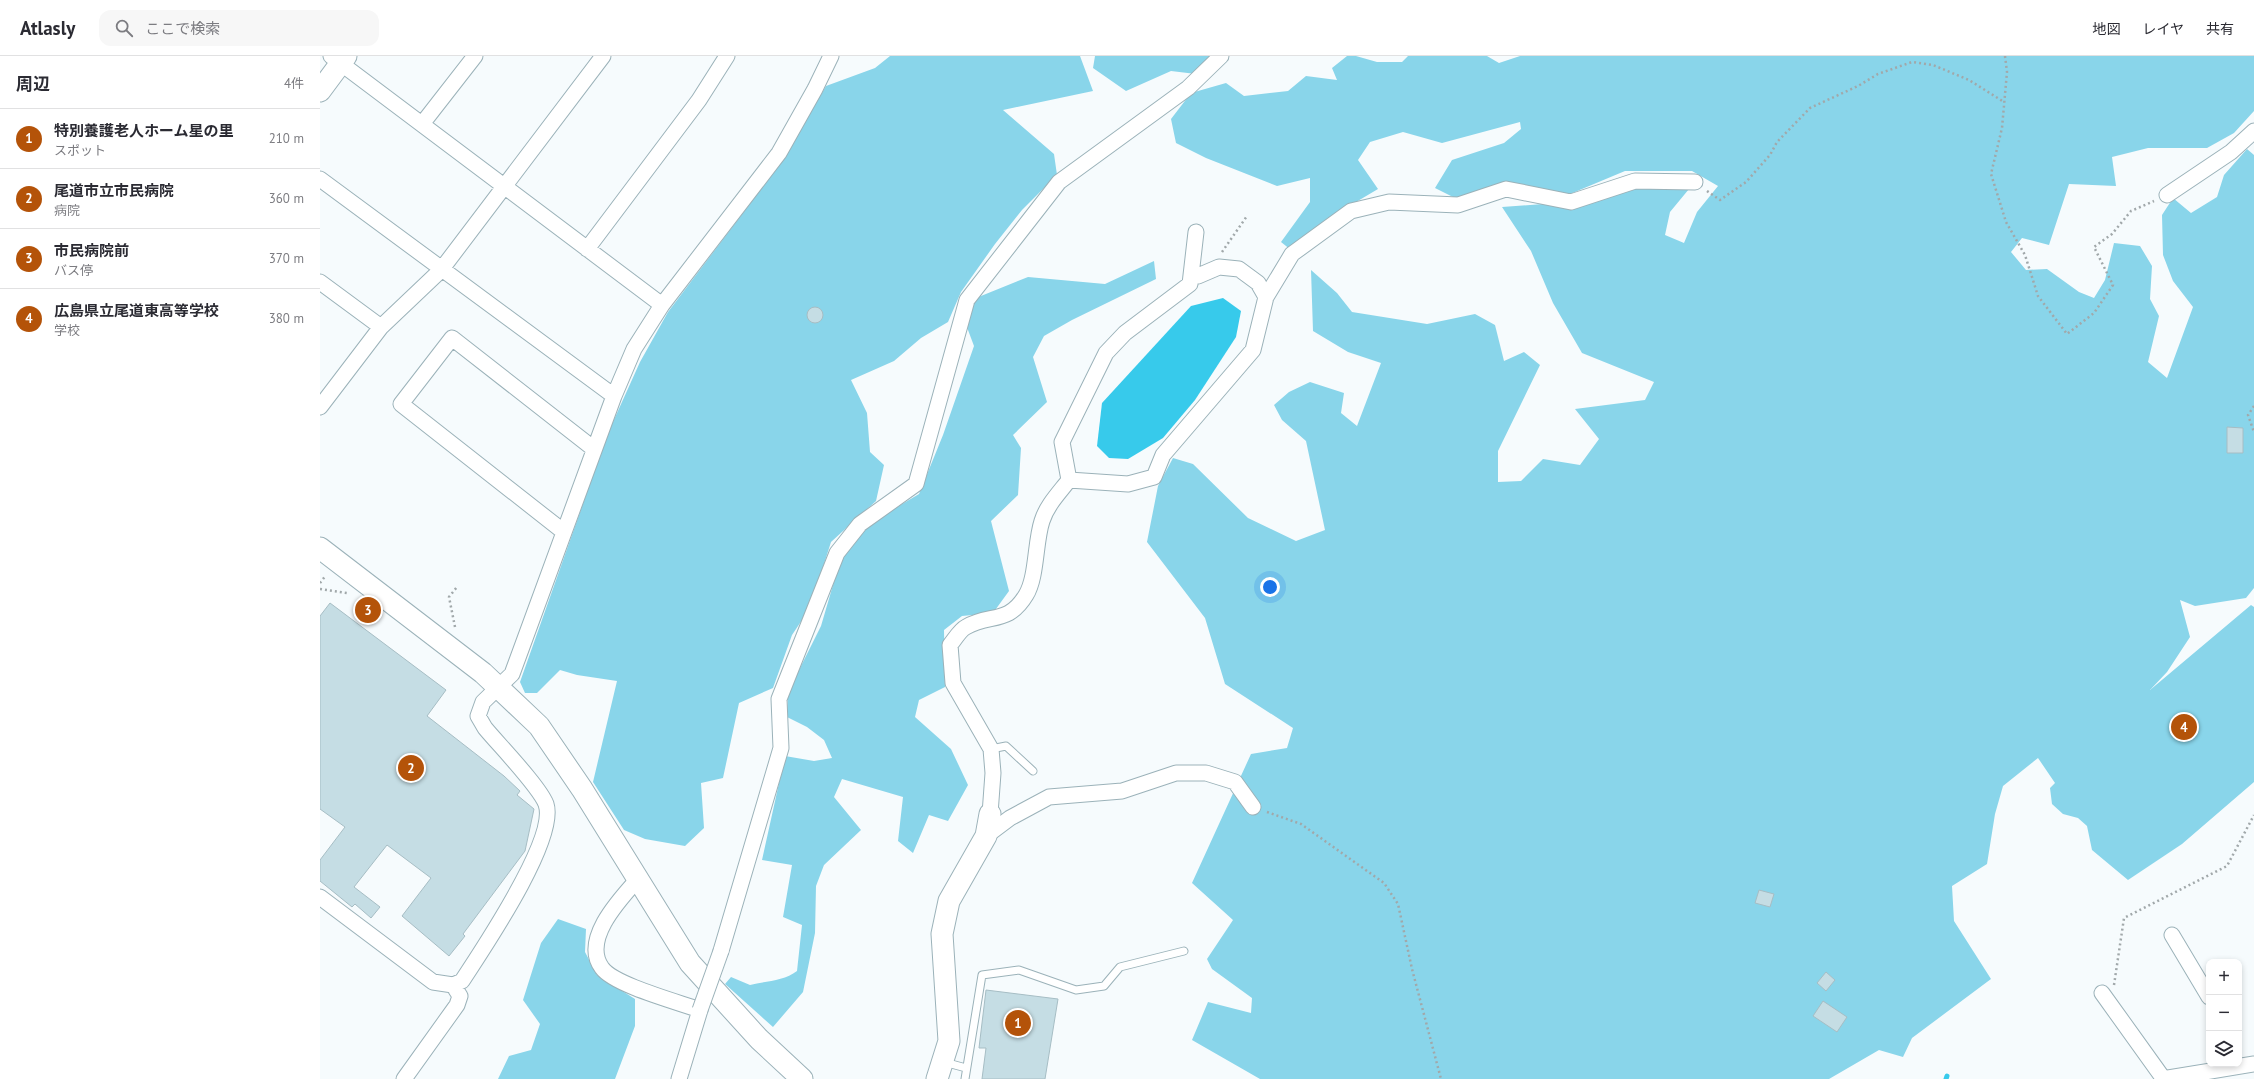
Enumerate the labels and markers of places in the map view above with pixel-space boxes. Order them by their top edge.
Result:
pin: 3 [355,595,381,625]
pin: 4 [2171,712,2197,742]
pin: 2 [398,753,424,783]
pin: 1 [1005,1008,1031,1038]

